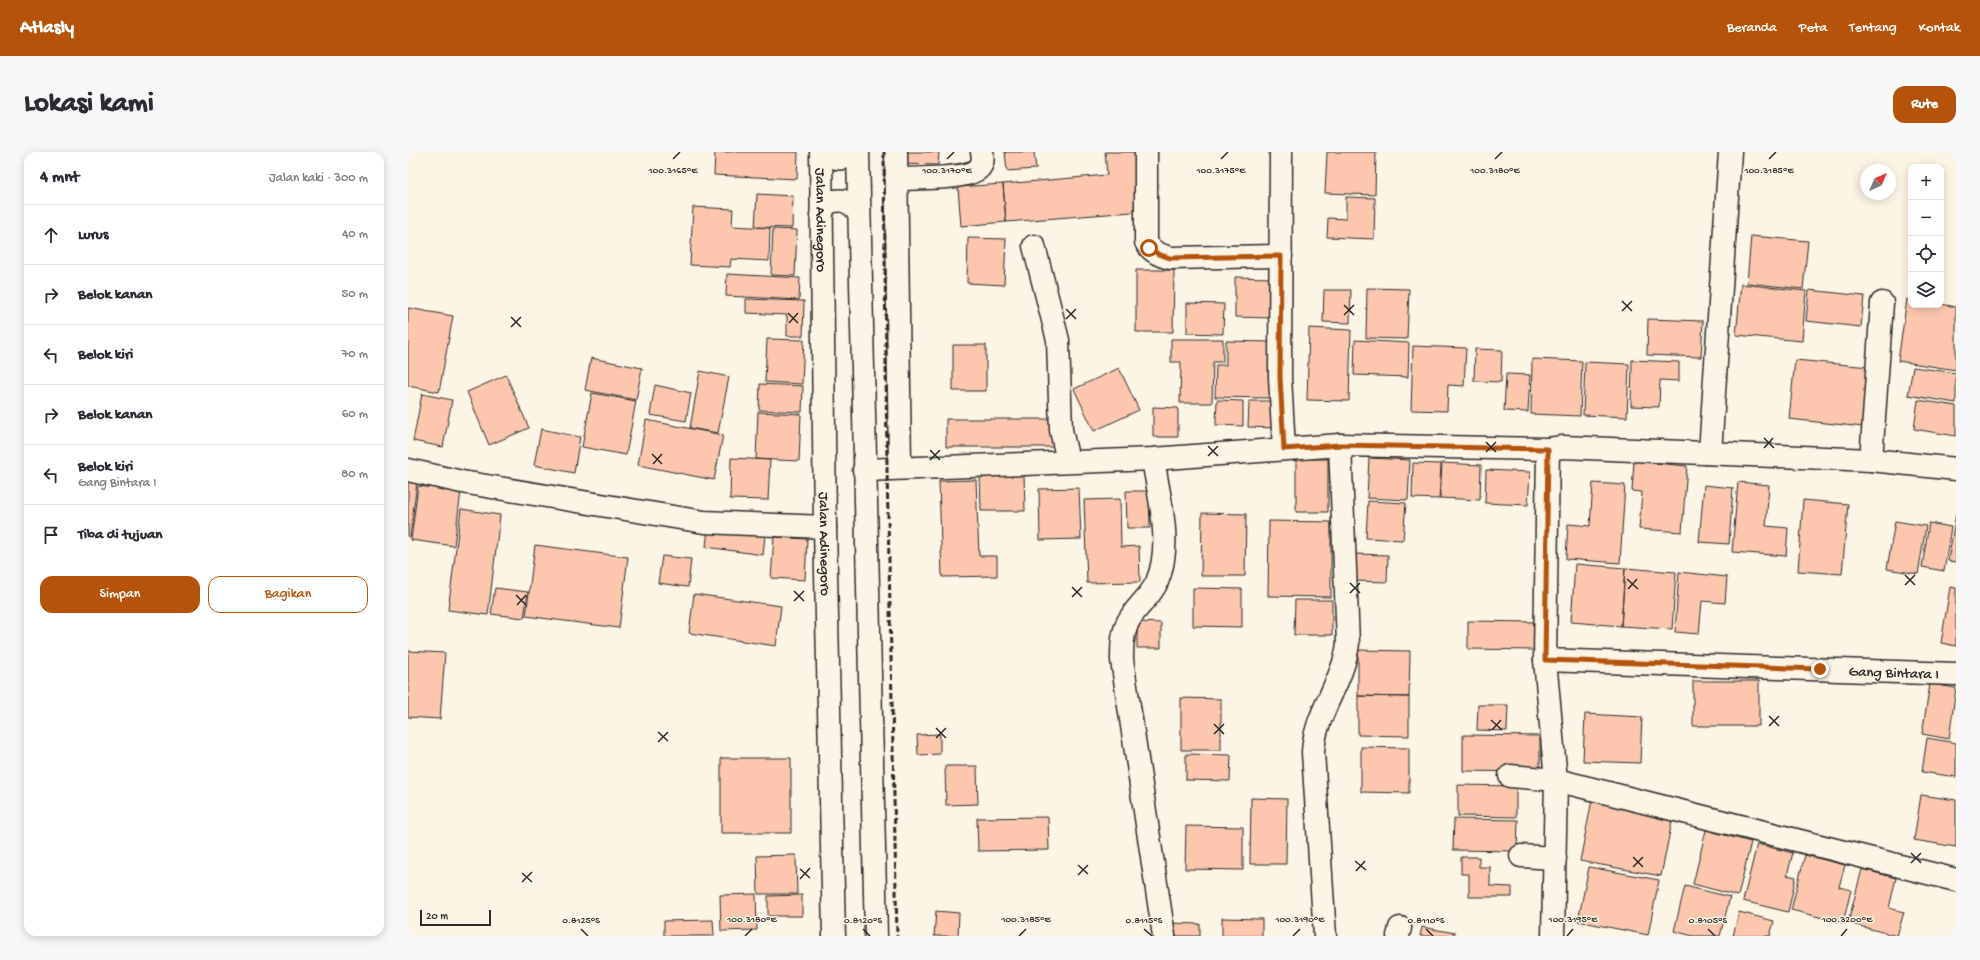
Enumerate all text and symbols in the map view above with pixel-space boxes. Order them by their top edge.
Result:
text: Atlasly [20,17,74,40]
text: Beranda [1727,20,1777,37]
text: Peta [1799,20,1827,37]
text: Tentang [1849,20,1897,37]
text: Kontak [1919,20,1960,37]
button: Rute [1893,86,1956,123]
text: Lokasi kami [24,88,154,121]
north arrow [1860,164,1896,200]
map controls [1908,164,1944,308]
button: + [1908,164,1944,200]
text: 100.3165°E [648,165,698,177]
text: 100.3170°E [921,165,972,177]
text: 100.3175°E [1196,165,1246,177]
text: 100.3180°E [1469,165,1521,177]
text: 100.3185°E [1743,165,1794,177]
text: 4 mnt [40,168,79,188]
street label: Jalan Adinegoro [810,168,829,272]
text: Jalan kaki · 300 m [269,171,368,186]
button: − [1908,200,1944,236]
icon: ahead [40,224,62,246]
text: Lurus [78,226,108,244]
text: 40 m [342,227,368,242]
button: locate [1908,236,1944,272]
route start [1140,239,1158,257]
button: layers [1908,272,1944,308]
icon: right [40,284,62,306]
text: Belok kanan [78,286,152,304]
text: 50 m [341,287,368,302]
icon: left [40,344,62,366]
text: Belok kiri [78,346,133,364]
text: 70 m [342,347,368,362]
icon: right [40,404,62,426]
text: Belok kanan [78,406,152,424]
text: 60 m [342,407,368,422]
text: Belok kiri [78,458,133,476]
icon: left [40,464,62,486]
text: 80 m [341,467,368,482]
text: Gang Bintara I [78,476,156,491]
street label: Jalan Adinegoro [814,492,834,596]
icon: arrive [40,524,62,546]
text: Tiba di tujuan [78,526,162,544]
button: Simpan [40,576,200,613]
button: Bagikan [208,576,368,613]
route end [1811,660,1829,678]
street label: Gang Bintara I [1848,663,1939,684]
scale bar [420,908,491,927]
text: 20 m [426,911,448,923]
text: 100.3180°E [726,914,778,926]
text: 100.3185°E [1000,914,1051,926]
text: 100.3190°E [1274,914,1325,926]
text: 100.3195°E [1548,914,1598,926]
text: 100.3200°E [1821,914,1873,926]
text: 0.8125°S [562,915,600,927]
text: 0.8120°S [844,915,882,927]
text: 0.8115°S [1126,915,1163,927]
text: 0.8110°S [1407,915,1445,927]
text: 0.8105°S [1689,915,1728,927]

